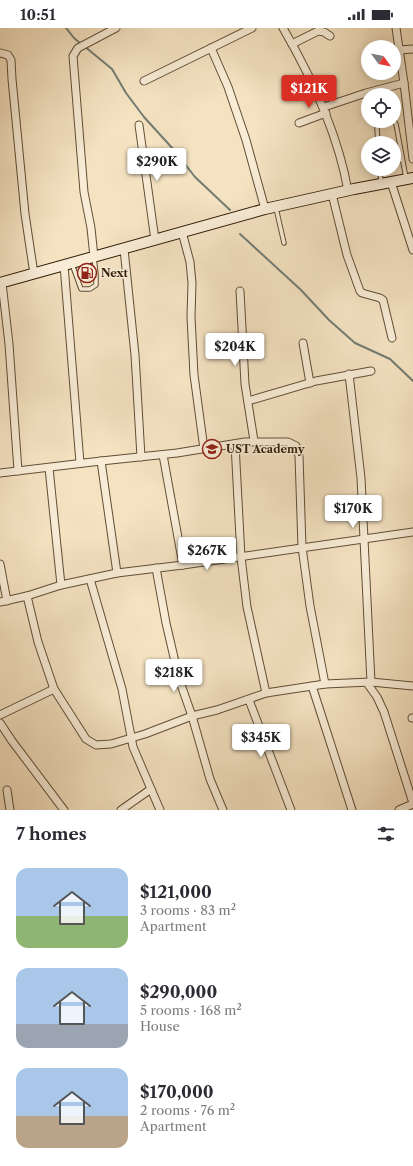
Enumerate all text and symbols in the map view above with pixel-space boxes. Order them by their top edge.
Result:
text: 10:51 [20,5,56,24]
north arrow [361,40,401,80]
map controls [361,40,401,176]
pin: $121K [281,75,337,109]
text: $121K [290,80,328,96]
button: locate [361,88,401,128]
button: layers [361,136,401,176]
pin: $290K [129,148,185,182]
text: $290K [136,153,178,169]
fuel station icon: Next [76,262,98,284]
place label: Next [101,266,129,280]
pin: $204K [207,333,263,367]
text: $204K [214,338,256,354]
school or university icon: UST Academy [201,438,223,460]
place label: UST Academy [226,442,305,456]
pin: $170K [325,495,381,529]
text: $170K [334,500,372,516]
pin: $267K [179,537,235,571]
text: $267K [187,542,227,558]
pin: $218K [146,659,202,693]
text: $218K [154,664,194,680]
pin: $345K [233,724,289,758]
text: $345K [241,729,281,745]
icon: filters [375,823,397,845]
text: 7 homes [16,824,87,844]
text: $121,000 [140,882,212,902]
icon: home [48,884,96,932]
text: 3 rooms · 83 m² [140,902,236,918]
text: Apartment [140,918,207,934]
text: $290,000 [140,982,217,1002]
icon: home [48,984,96,1032]
text: 5 rooms · 168 m² [140,1002,242,1018]
text: House [140,1018,180,1034]
text: $170,000 [140,1082,214,1102]
icon: home [48,1084,96,1132]
text: 2 rooms · 76 m² [140,1102,235,1118]
text: Apartment [140,1118,207,1134]

